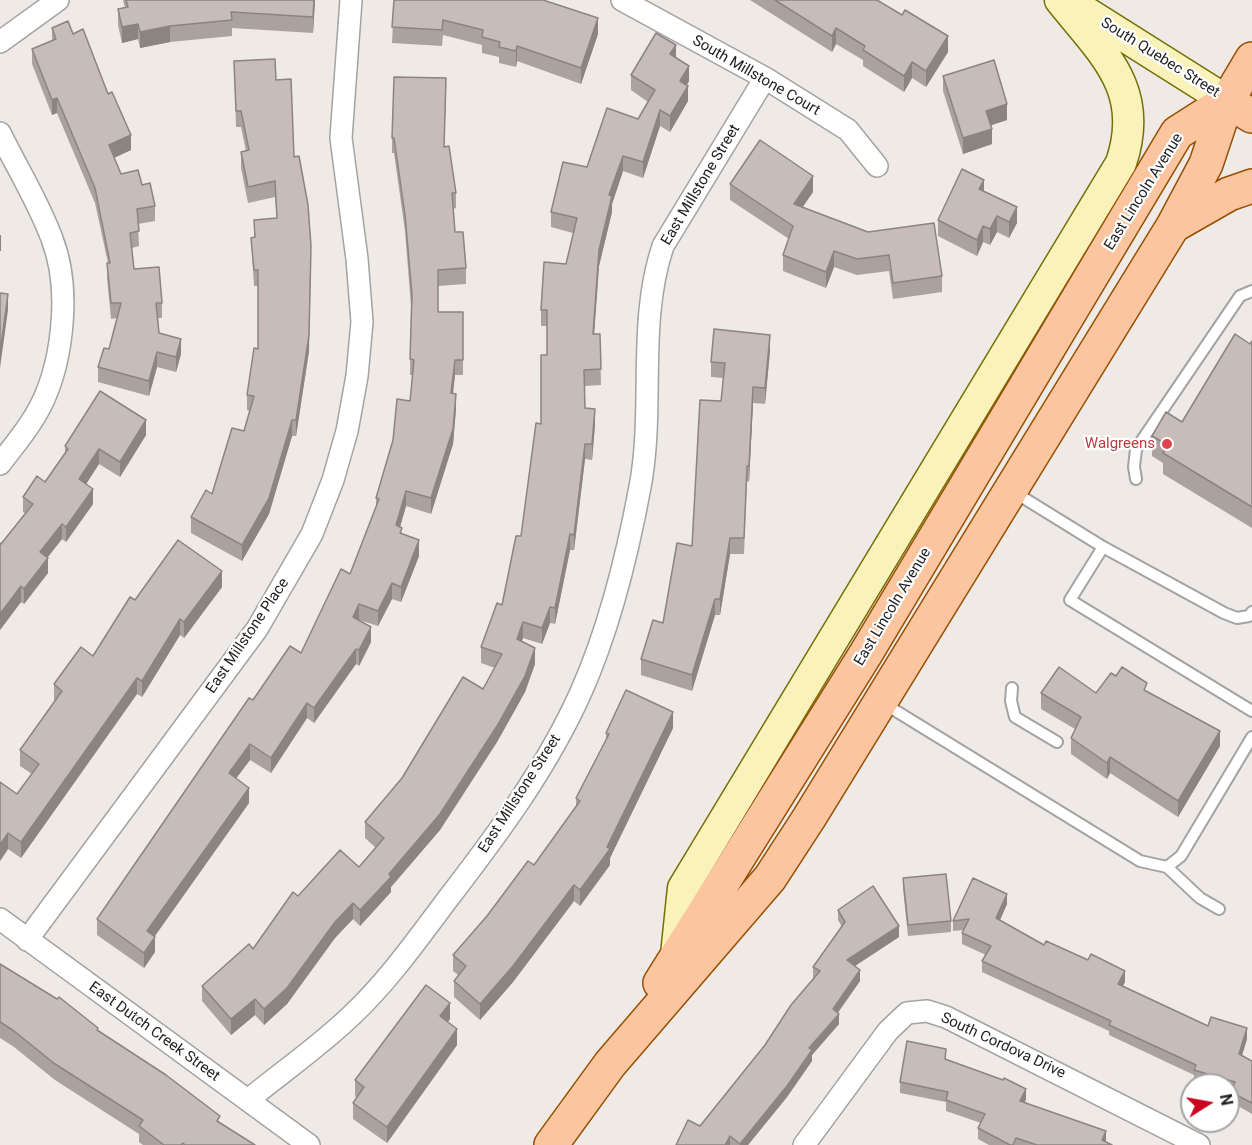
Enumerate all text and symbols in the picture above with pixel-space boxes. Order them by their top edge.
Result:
street label: South Quebec Street [1097,14,1223,102]
street label: South Millstone Court [689,32,823,120]
street label: East Millstone Street [658,121,744,249]
street label: East Lincoln Avenue [1101,130,1187,254]
place label: Walgreens [1085,435,1155,453]
marker: Walgreens [1160,437,1174,451]
street label: East Lincoln Avenue [851,545,935,669]
street label: East Millstone Place [203,575,293,697]
street label: East Millstone Street [475,731,565,857]
street label: East Dutch Creek Street [85,978,223,1086]
street label: South Cordova Drive [938,1009,1068,1083]
north arrow [1180,1073,1240,1133]
text: N [1216,1092,1237,1107]

